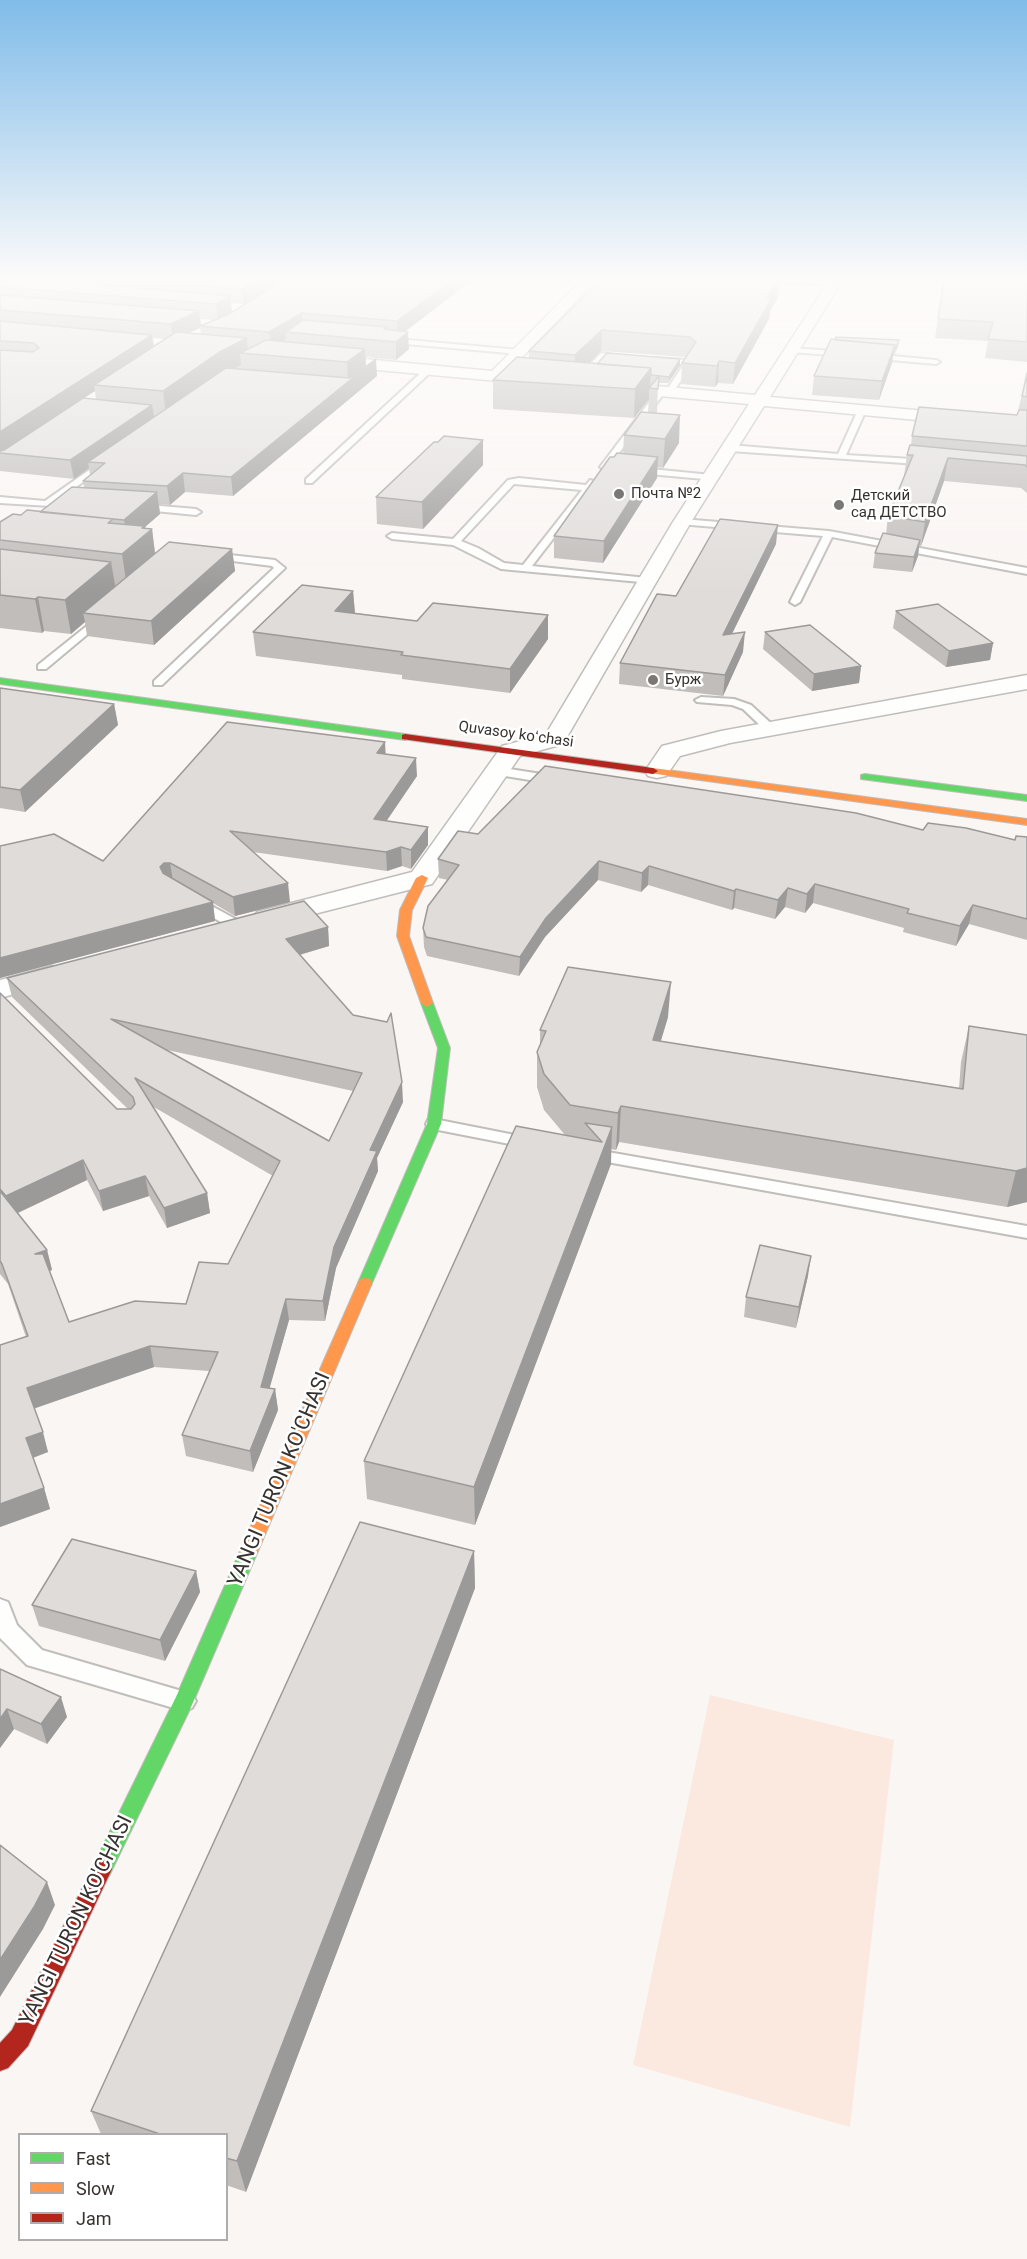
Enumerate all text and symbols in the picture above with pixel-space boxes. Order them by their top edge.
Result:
place label: Почта №2 [631,485,701,503]
marker: Почта №2 [612,487,626,501]
place label: Детский сад ДЕТСТВО [851,487,947,522]
marker: Детский сад ДЕТСТВО [832,498,846,512]
place label: Бурж [665,671,701,689]
marker: Бурж [646,673,660,687]
street label: Quvasoy koʻchasi [457,718,575,752]
street label: YANGI TURON KO'CHASI [223,1369,337,1591]
street label: YANGI TURON KO'CHASI [15,1812,139,2030]
legend [18,2133,228,2241]
text: Fast [76,2148,111,2169]
text: Slow [76,2178,115,2199]
text: Jam [76,2208,112,2229]

